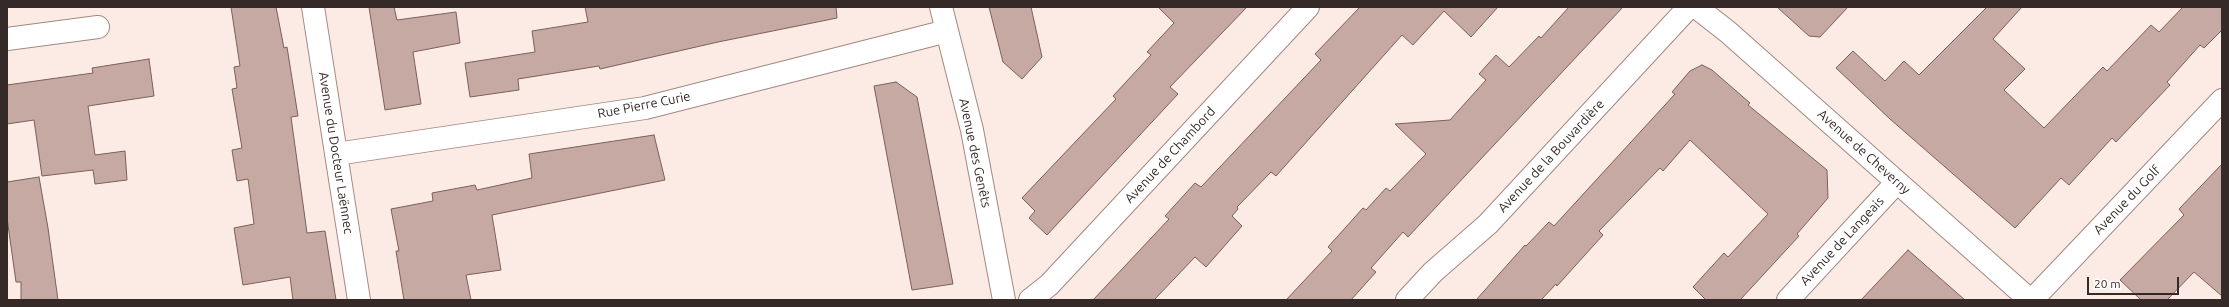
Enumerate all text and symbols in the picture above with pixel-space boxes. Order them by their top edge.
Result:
street label: Avenue du Docteur Laënnec [315,71,357,235]
street label: Rue Pierre Curie [596,88,692,122]
street label: Avenue de la Bouvardière [1495,96,1607,216]
street label: Avenue des Genêts [956,97,994,209]
street label: Avenue de Chambord [1121,104,1219,206]
street label: Avenue de Cheverny [1815,106,1913,198]
street label: Avenue du Golf [2090,162,2164,238]
street label: Avenue de Langeais [1797,193,1887,289]
scale bar [2089,269,2181,295]
text: 20 m [2094,277,2121,290]

